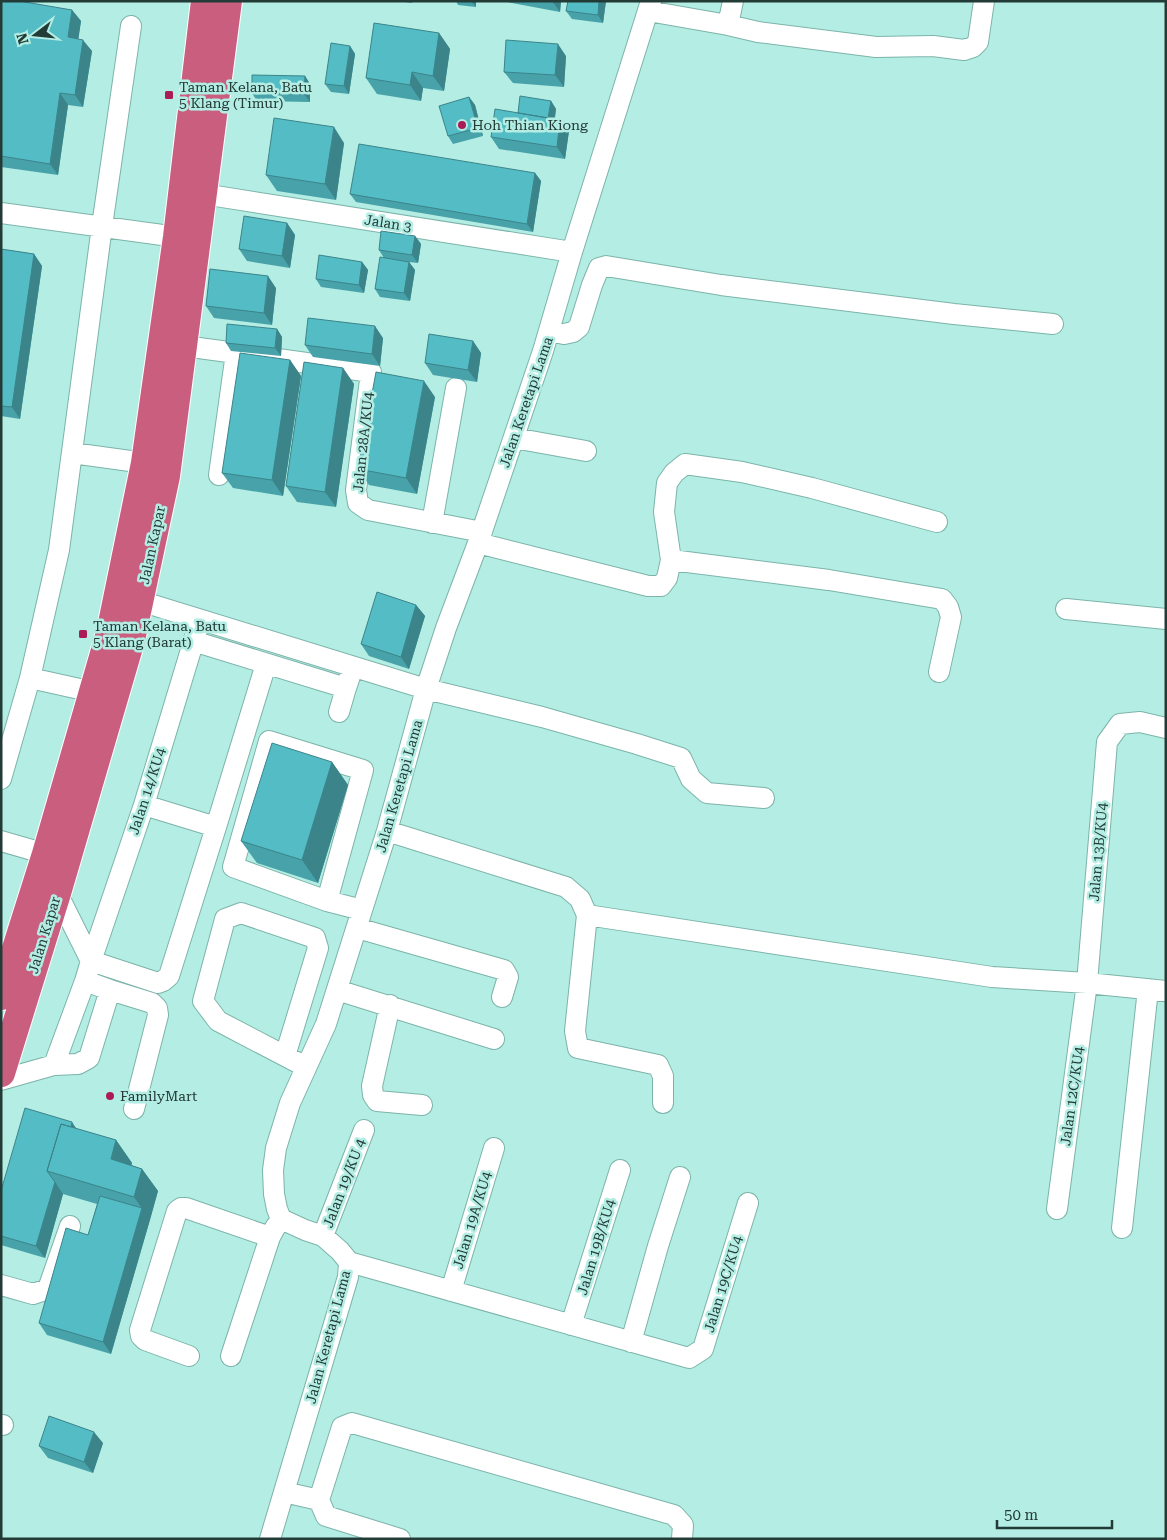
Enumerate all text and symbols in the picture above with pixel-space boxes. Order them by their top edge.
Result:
north arrow [10,10,60,60]
text: N [13,31,32,46]
place label: Taman Kelana, Batu 5 Klang (Timur) [179,79,312,111]
marker: Taman Kelana, Batu 5 Klang (Timur) [163,89,175,101]
place label: Hoh Thian Kiong [472,117,588,133]
marker: Hoh Thian Kiong [456,119,468,131]
street label: Jalan 3 [363,211,413,235]
street label: Jalan Keretapi Lama [496,334,556,469]
street label: Jalan 28A/KU4 [350,391,376,493]
street label: Jalan Kapar [136,504,168,586]
place label: Taman Kelana, Batu 5 Klang (Barat) [93,618,226,650]
marker: Taman Kelana, Batu 5 Klang (Barat) [77,628,89,640]
street label: Jalan Keretapi Lama [372,717,426,854]
street label: Jalan 14/KU4 [125,745,169,837]
street label: Jalan 13B/KU4 [1086,802,1110,902]
street label: Jalan Kapar [25,894,63,975]
street label: Jalan 12C/KU4 [1057,1045,1087,1147]
place label: FamilyMart [120,1088,197,1104]
marker: FamilyMart [104,1090,116,1102]
street label: Jalan 19/KU 4 [320,1136,368,1230]
street label: Jalan 19A/KU4 [450,1169,494,1271]
street label: Jalan 19B/KU4 [574,1197,618,1297]
street label: Jalan 19C/KU4 [701,1234,745,1334]
street label: Jalan Keretapi Lama [303,1268,354,1405]
scale bar [997,1498,1112,1530]
text: 50 m [1004,1506,1039,1524]

